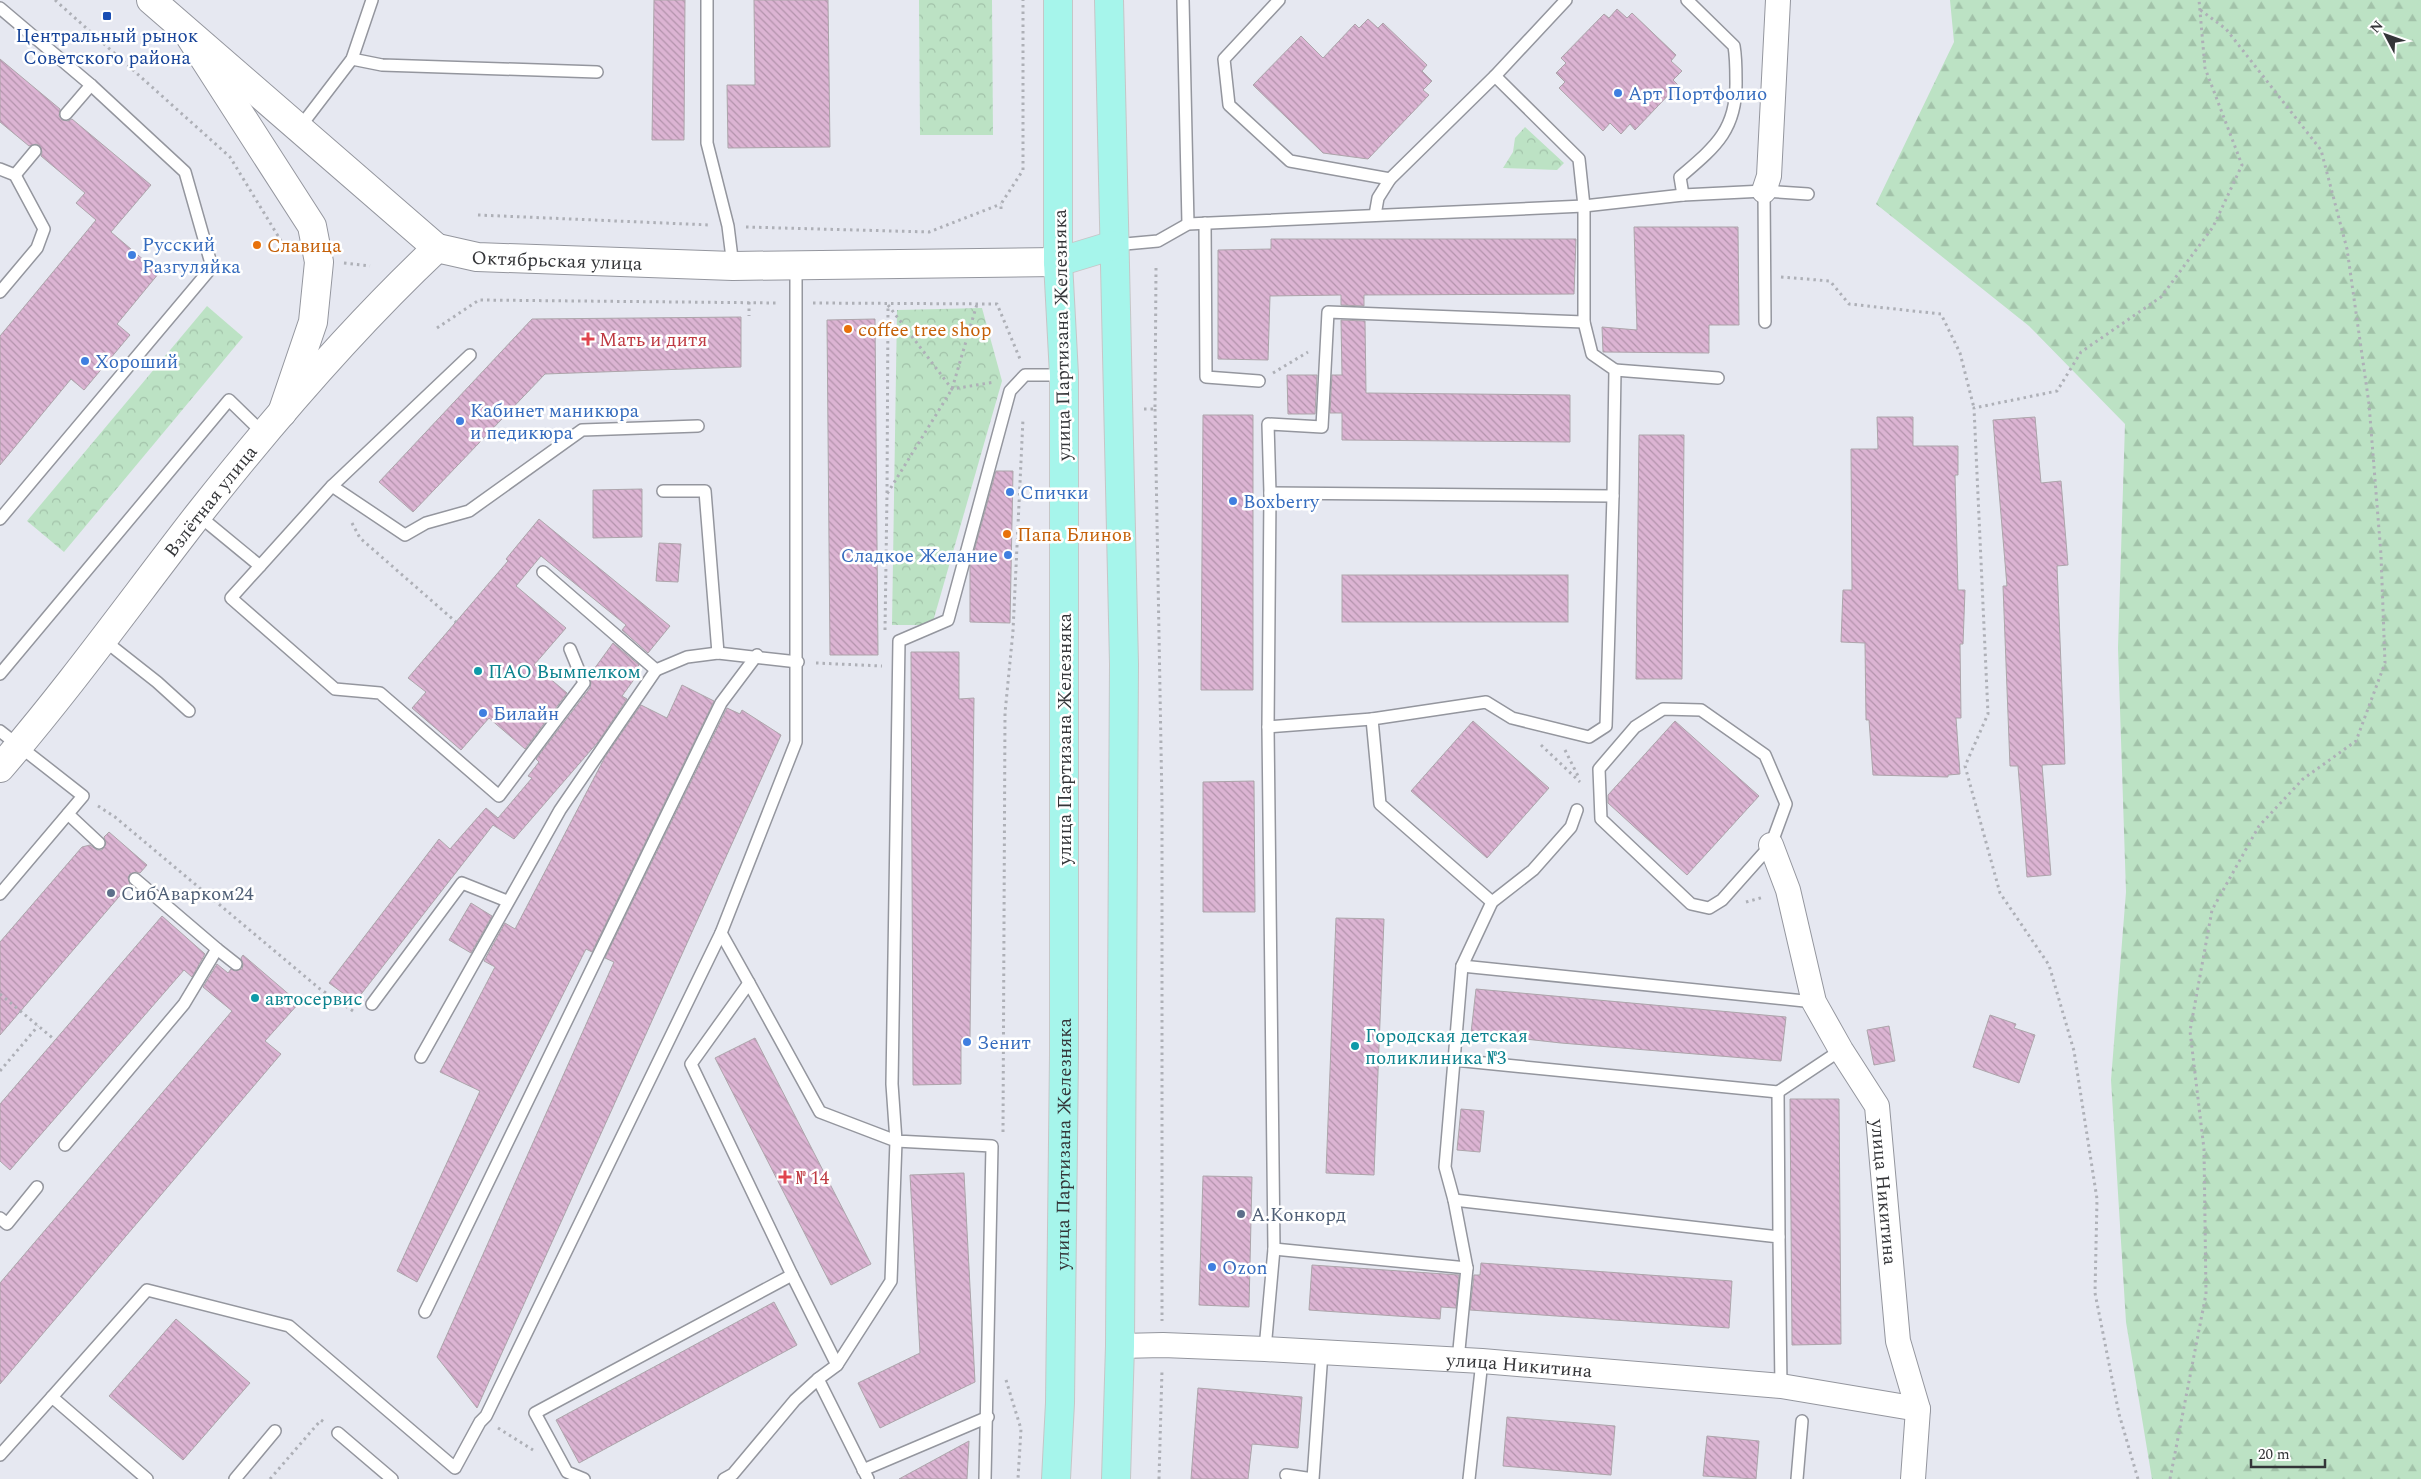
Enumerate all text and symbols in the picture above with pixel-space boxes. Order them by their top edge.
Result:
marker: Центральный рынок Советского района [101,10,113,22]
north arrow [2361,10,2411,60]
text: N [2365,16,2388,38]
place label: Центральный рынок Советского района [16,22,199,73]
place label: Арт Портфолио [1628,80,1767,109]
marker: Арт Портфолио [1612,87,1624,99]
street label: улица Партизана Железняка [1046,208,1079,462]
place label: Русский Разгуляйка [142,231,241,282]
place label: Славица [267,232,342,261]
marker: Славица [251,239,263,251]
street label: Октябрьская улица [471,244,644,279]
marker: Русский Разгуляйка [126,249,138,261]
place label: coffee tree shop [858,316,991,345]
marker: coffee tree shop [842,323,854,335]
place label: Мать и дитя [599,326,707,355]
marker: Мать и дитя [581,332,595,346]
place label: Хороший [95,348,178,377]
marker: Хороший [79,355,91,367]
place label: Кабинет маникюра и педикюра [470,397,640,448]
marker: Кабинет маникюра и педикюра [454,415,466,427]
street label: Взлётная улица [157,439,265,564]
place label: Спички [1020,479,1089,508]
marker: Спички [1004,486,1016,498]
place label: Boxberry [1243,488,1320,517]
marker: Boxberry [1227,495,1239,507]
place label: Папа Блинов [1017,521,1132,550]
marker: Папа Блинов [1001,528,1013,540]
place label: Сладкое Желание [841,542,998,571]
marker: Сладкое Желание [1002,549,1014,561]
street label: улица Партизана Железняка [1051,612,1080,866]
place label: ПАО Вымпелком [488,658,641,687]
marker: ПАО Вымпелком [472,665,484,677]
place label: Билайн [493,700,559,729]
marker: Билайн [477,707,489,719]
place label: СибАварком24 [121,880,254,909]
marker: СибАварком24 [105,887,117,899]
place label: автосервис [265,985,363,1014]
marker: автосервис [249,992,261,1004]
street label: улица Партизана Железняка [1049,1017,1080,1271]
place label: Городская детская поликлиника №3 [1365,1022,1528,1073]
place label: Зенит [977,1029,1031,1058]
marker: Зенит [961,1036,973,1048]
marker: Городская детская поликлиника №3 [1349,1040,1361,1052]
street label: улица Никитина [1862,1117,1904,1267]
place label: № 14 [796,1164,830,1193]
marker: № 14 [778,1170,792,1184]
place label: А.Конкорд [1251,1201,1346,1230]
marker: А.Конкорд [1235,1208,1247,1220]
place label: Ozon [1222,1254,1268,1283]
marker: Ozon [1206,1261,1218,1273]
street label: улица Никитина [1445,1346,1594,1386]
scale bar [2251,1436,2325,1468]
text: 20 m [2258,1443,2290,1466]

